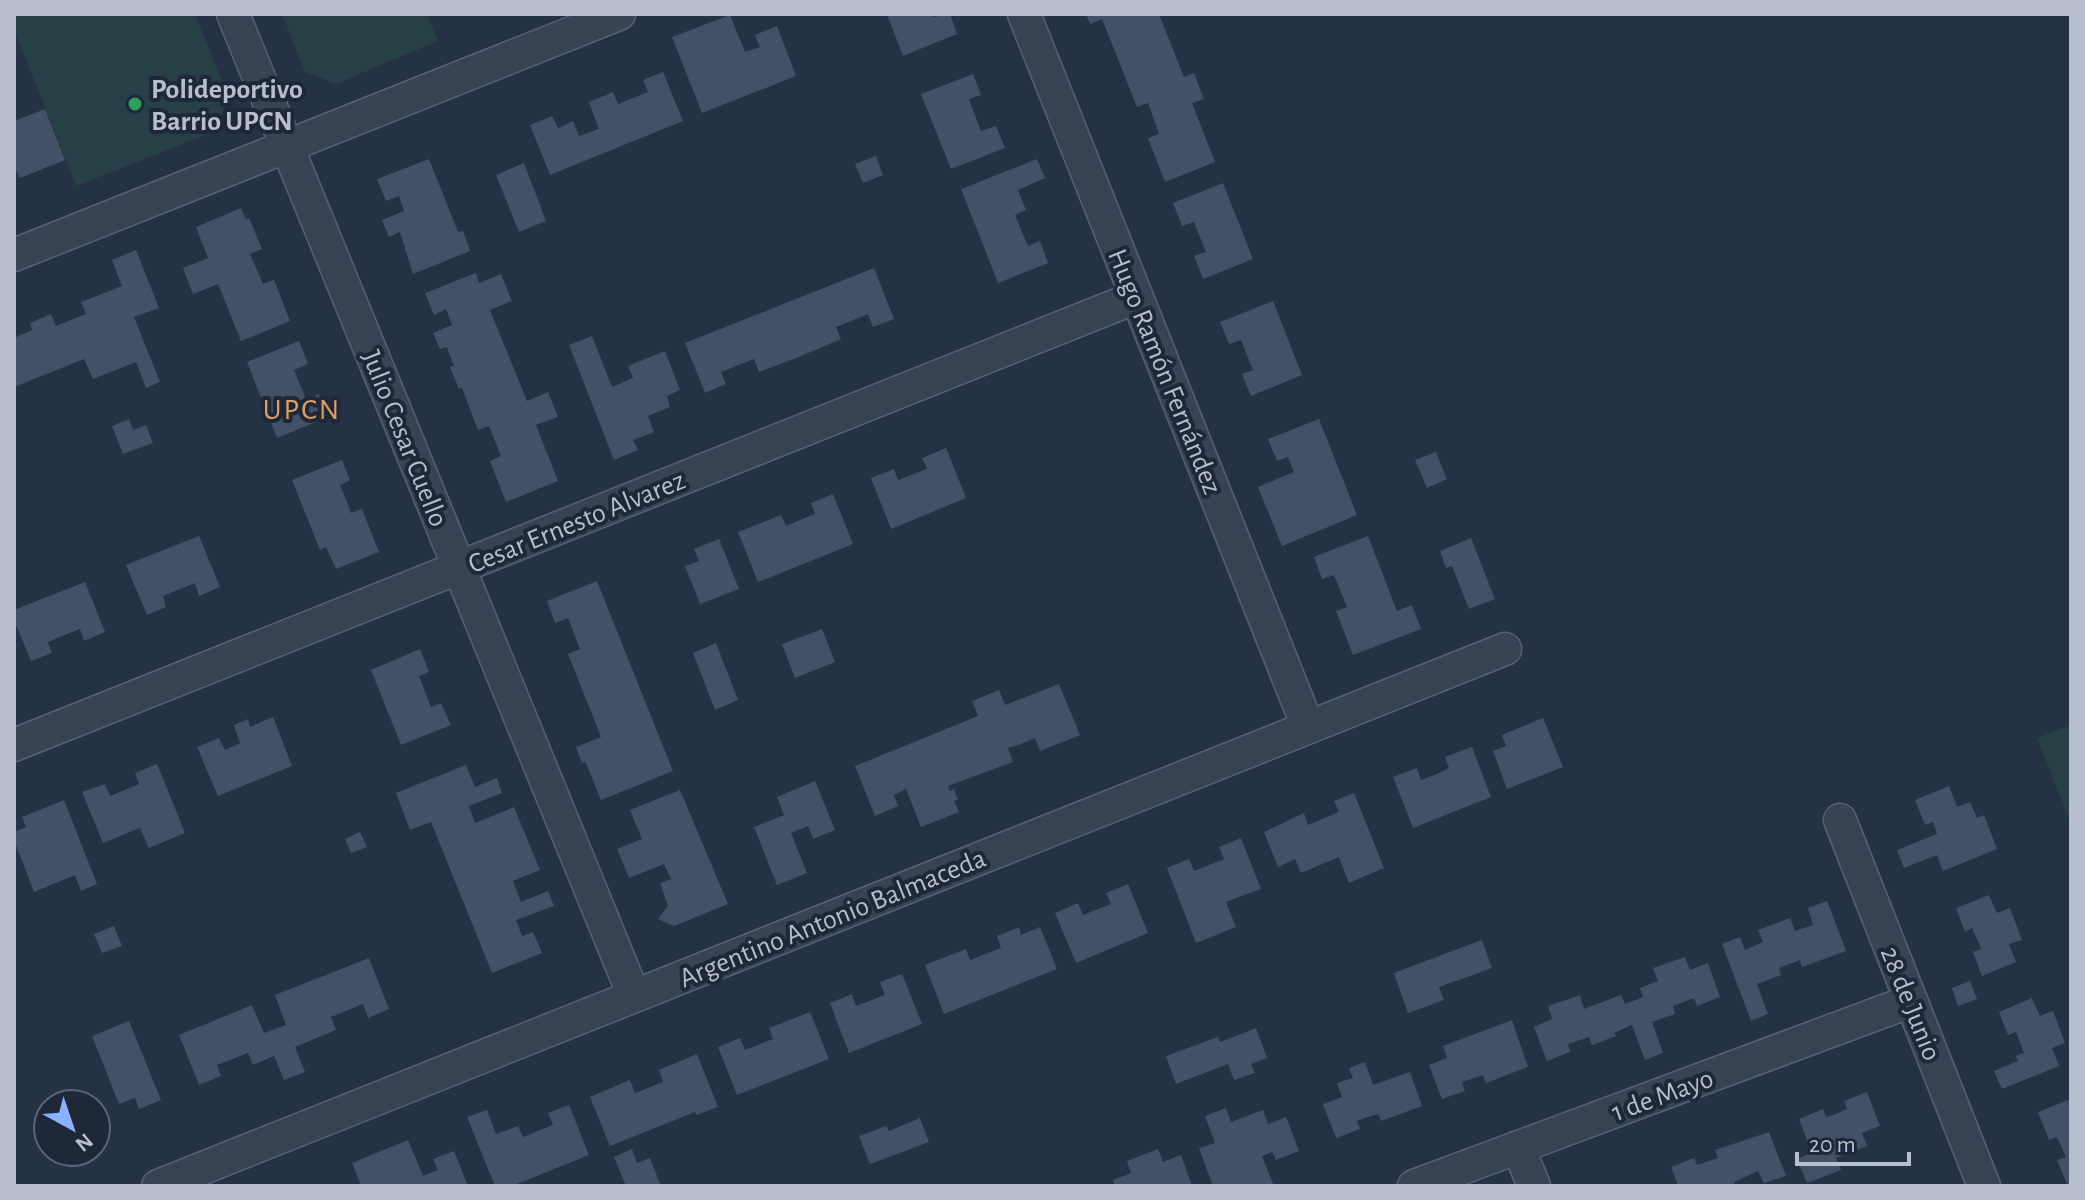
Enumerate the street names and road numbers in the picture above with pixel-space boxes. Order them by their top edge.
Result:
street label: Hugo Ramón Fernández [1102,245,1226,498]
street label: Julio Cesar Cuello [356,347,452,531]
street label: Cesar Ernesto Alvarez [464,467,689,579]
street label: Argentino Antonio Balmaceda [676,844,990,993]
street label: 28 de Junio [1875,943,1946,1065]
street label: 1 de Mayo [1608,1065,1717,1127]

